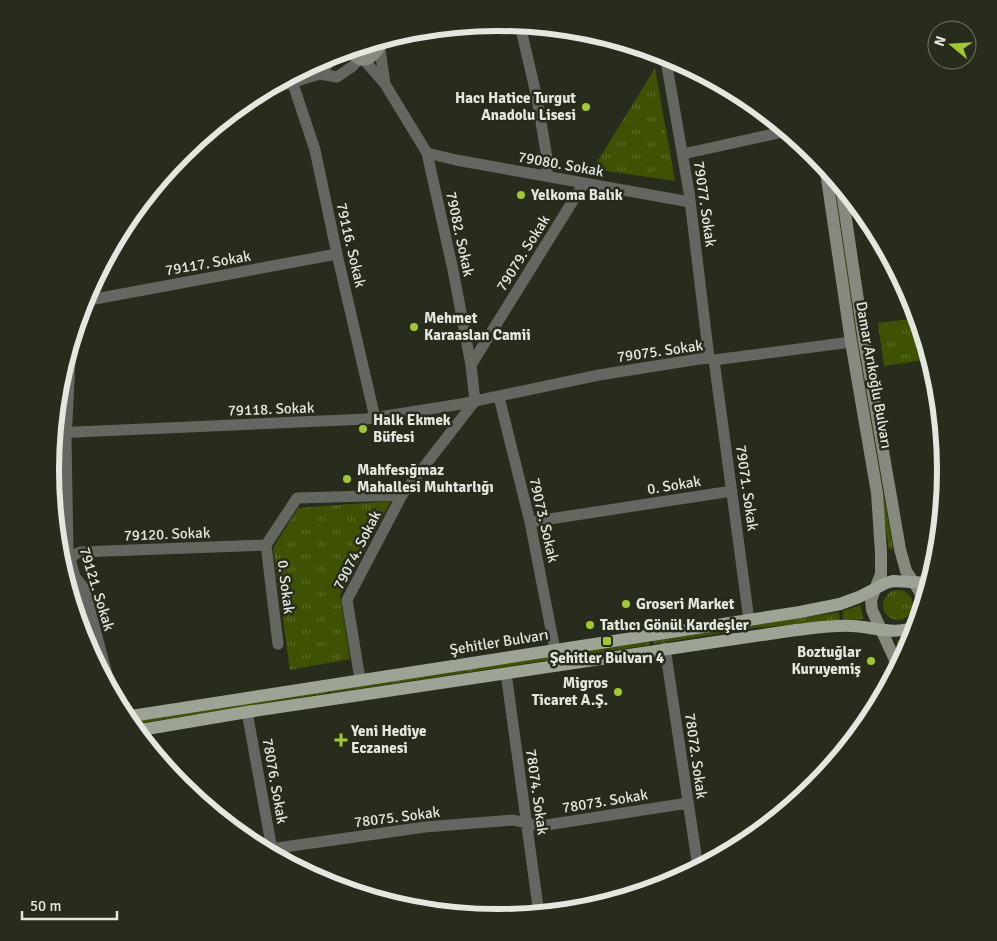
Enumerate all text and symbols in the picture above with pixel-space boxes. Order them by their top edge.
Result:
north arrow [927,20,977,70]
text: N [931,34,950,48]
place label: Hacı Hatice Turgut Anadolu Lisesi [455,89,576,124]
marker: Hacı Hatice Turgut Anadolu Lisesi [580,101,592,113]
street label: 79080. Sokak [517,148,606,180]
street label: 79077. Sokak [690,160,720,249]
place label: Yelkoma Balık [530,186,623,204]
marker: Yelkoma Balık [515,189,527,201]
street label: 79082. Sokak [442,190,478,279]
street label: 79116. Sokak [332,201,370,290]
street label: 79079. Sokak [492,211,554,294]
street label: 79117. Sokak [164,247,253,279]
street label: Damar Arıkoğlu Bulvarı [852,300,896,450]
place label: Mehmet Karaaslan Camii [424,309,531,344]
marker: Mehmet Karaaslan Camii [408,321,420,333]
street label: 79075. Sokak [616,336,705,366]
street label: 79118. Sokak [227,398,315,420]
place label: Halk Ekmek Büfesi [373,411,451,446]
marker: Halk Ekmek Büfesi [357,423,369,435]
street label: 79071. Sokak [732,444,762,533]
place label: Mahfesığmaz Mahallesi Muhtarlığı [357,461,494,496]
street label: 0. Sokak [646,472,703,498]
marker: Mahfesığmaz Mahallesi Muhtarlığı [341,473,353,485]
street label: 79073. Sokak [525,476,563,565]
street label: 79074. Sokak [329,507,385,593]
street label: 79120. Sokak [123,523,211,545]
street label: 79121. Sokak [76,545,118,633]
street label: 0. Sokak [274,559,298,615]
place label: Groseri Market [636,595,735,613]
marker: Groseri Market [620,598,632,610]
place label: Tatlıcı Gönül Kardeşler [600,616,749,634]
marker: Tatlıcı Gönül Kardeşler [584,619,596,631]
street label: Şehitler Bulvarı [448,625,550,659]
marker: Şehitler Bulvarı 4 [601,635,613,647]
place label: Boztuğlar Kuruyemiş [792,643,861,678]
place label: Şehitler Bulvarı 4 [550,649,664,667]
marker: Boztuğlar Kuruyemiş [865,655,877,667]
place label: Migros Ticaret A.Ş. [532,674,608,709]
marker: Migros Ticaret A.Ş. [612,686,624,698]
street label: 78072. Sokak [681,712,711,801]
place label: Yeni Hediye Eczanesi [350,722,426,757]
marker: Yeni Hediye Eczanesi [335,734,347,746]
street label: 78076. Sokak [259,737,291,826]
street label: 78074. Sokak [522,748,552,837]
street label: 78073. Sokak [561,785,650,817]
street label: 78075. Sokak [353,803,442,831]
scale bar [22,888,118,920]
text: 50 m [30,897,61,915]

